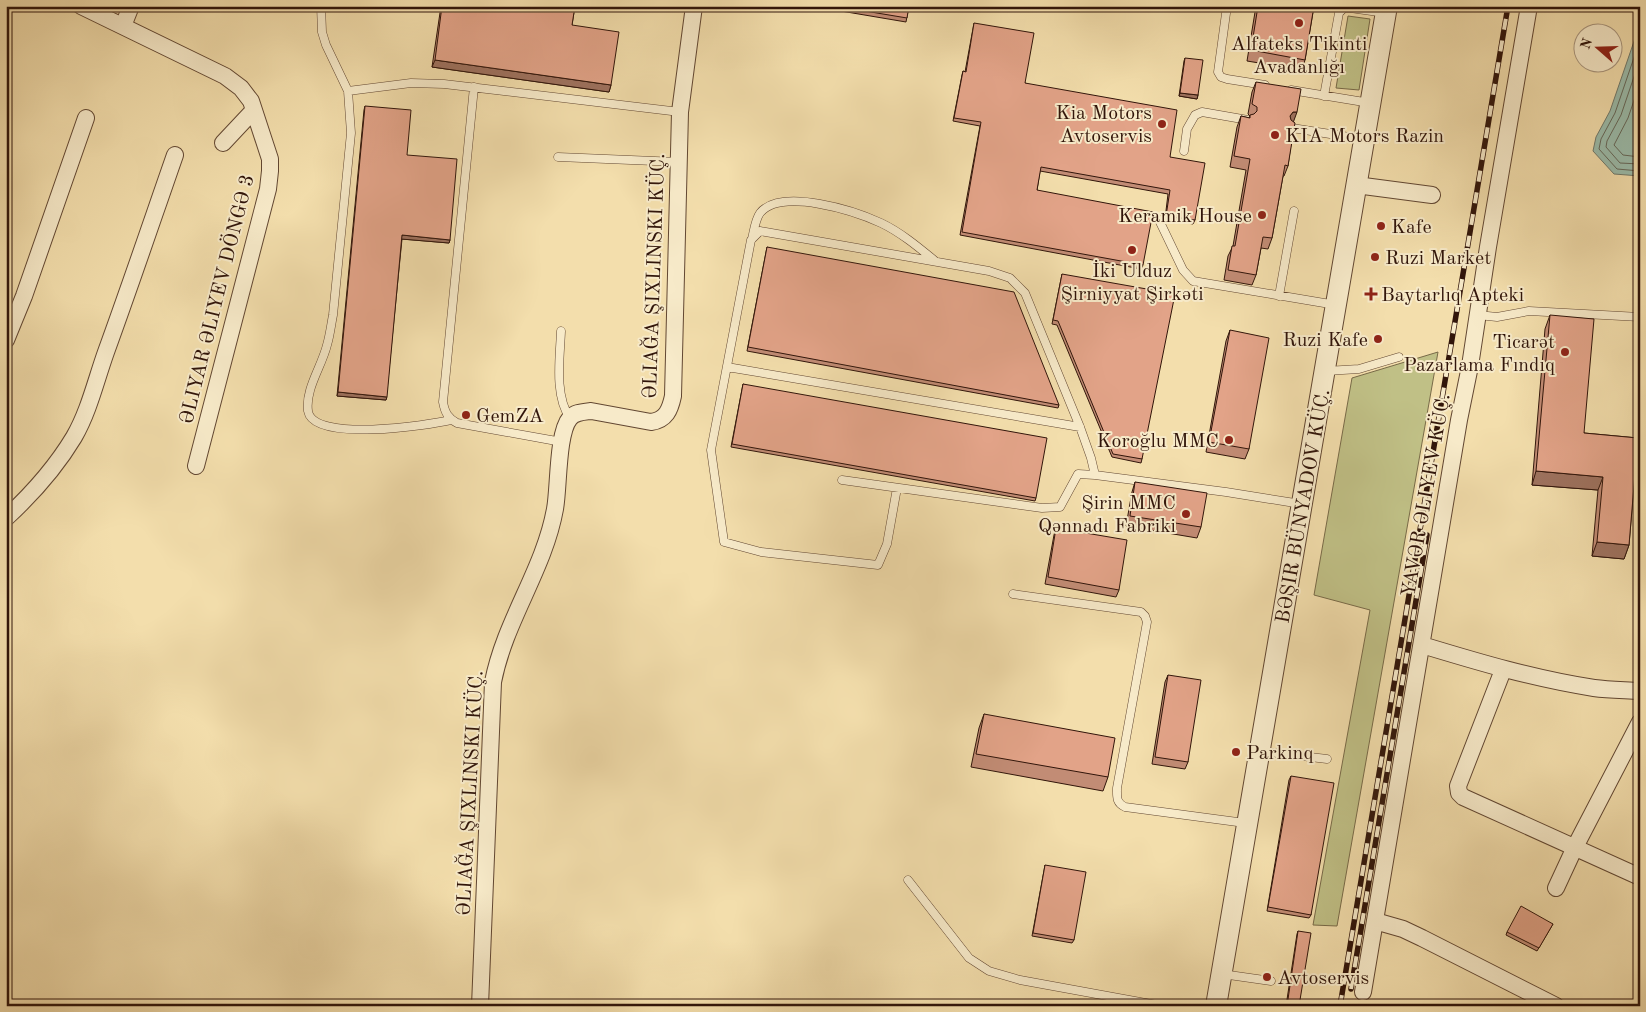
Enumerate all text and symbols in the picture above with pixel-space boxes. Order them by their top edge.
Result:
marker: Alfateks Tikinti Avadanlığı [1293,17,1305,29]
north arrow [1574,22,1624,72]
place label: Alfateks Tikinti Avadanlığı [1231,35,1367,78]
text: N [1578,36,1595,51]
place label: Kia Motors Avtoservis [1056,104,1152,147]
marker: Kia Motors Avtoservis [1156,118,1168,130]
place label: KIA Motors Razin [1285,127,1444,147]
marker: KIA Motors Razin [1269,129,1281,141]
street label: ƏLIAĞA ŞIXLINSKI KÜÇ. [638,153,669,399]
street label: ƏLIYAR ƏLIYEV DÖNGƏ 3 [174,172,259,426]
place label: Keramik House [1118,207,1252,227]
marker: Keramik House [1256,209,1268,221]
place label: Kafe [1391,218,1432,238]
marker: Kafe [1375,220,1387,232]
marker: İki Ulduz Şirniyyat Şirkəti [1126,244,1138,256]
place label: Ruzi Market [1385,249,1491,269]
marker: Ruzi Market [1369,251,1381,263]
place label: İki Ulduz Şirniyyat Şirkəti [1060,260,1204,305]
place label: Baytarlıq Apteki [1381,286,1524,306]
marker: Baytarlıq Apteki [1365,288,1377,300]
place label: Ruzi Kafe [1282,331,1368,351]
marker: Ruzi Kafe [1372,333,1384,345]
place label: Ticarət Pazarlama Fındıq [1403,333,1555,376]
marker: Ticarət Pazarlama Fındıq [1559,346,1571,358]
street label: BƏŞIR BÜNYADOV KÜÇ. [1271,387,1334,625]
street label: YAVƏR ƏLIYEV KÜÇ. [1396,391,1455,599]
place label: GemZA [476,407,544,427]
marker: GemZA [460,409,472,421]
place label: Koroğlu MMC [1096,432,1219,452]
marker: Koroğlu MMC [1223,434,1235,446]
place label: Şirin MMC Qənnadı Fabriki [1038,494,1176,537]
marker: Şirin MMC Qənnadı Fabriki [1180,508,1192,520]
street label: ƏLIAĞA ŞIXLINSKI KÜÇ. [452,670,487,916]
place label: Parkinq [1246,744,1313,764]
marker: Parkinq [1230,746,1242,758]
place label: Avtoservis [1277,969,1369,989]
marker: Avtoservis [1261,971,1273,983]

